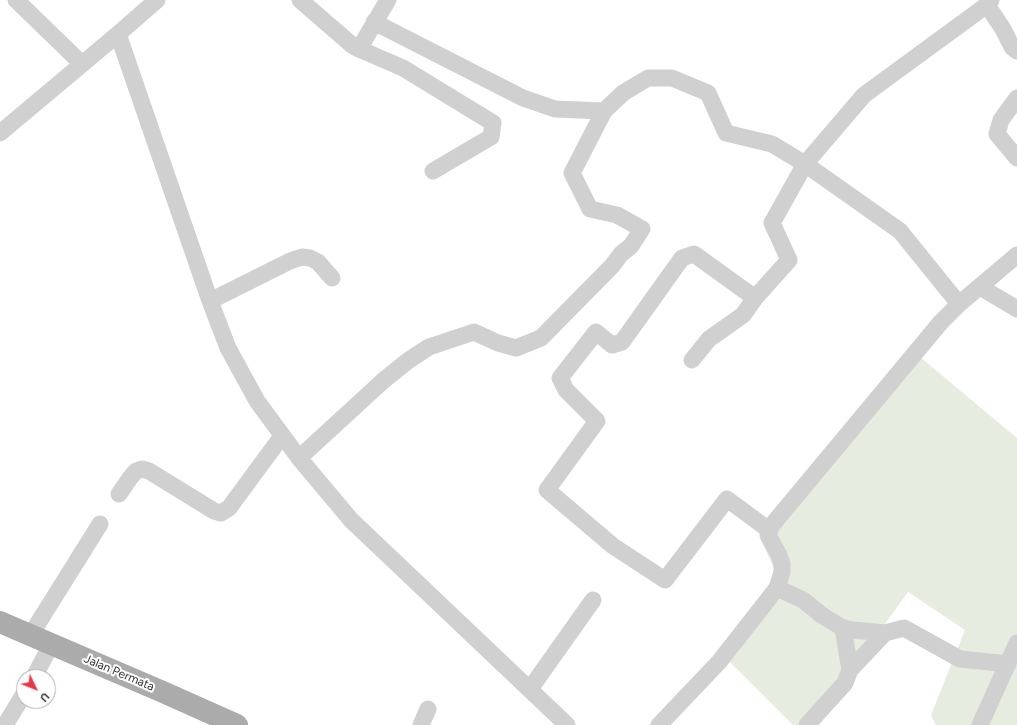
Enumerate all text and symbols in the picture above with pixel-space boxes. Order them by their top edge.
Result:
street label: Jalan Permata [82,652,156,694]
north arrow [16,669,56,709]
text: U [37,690,52,704]

